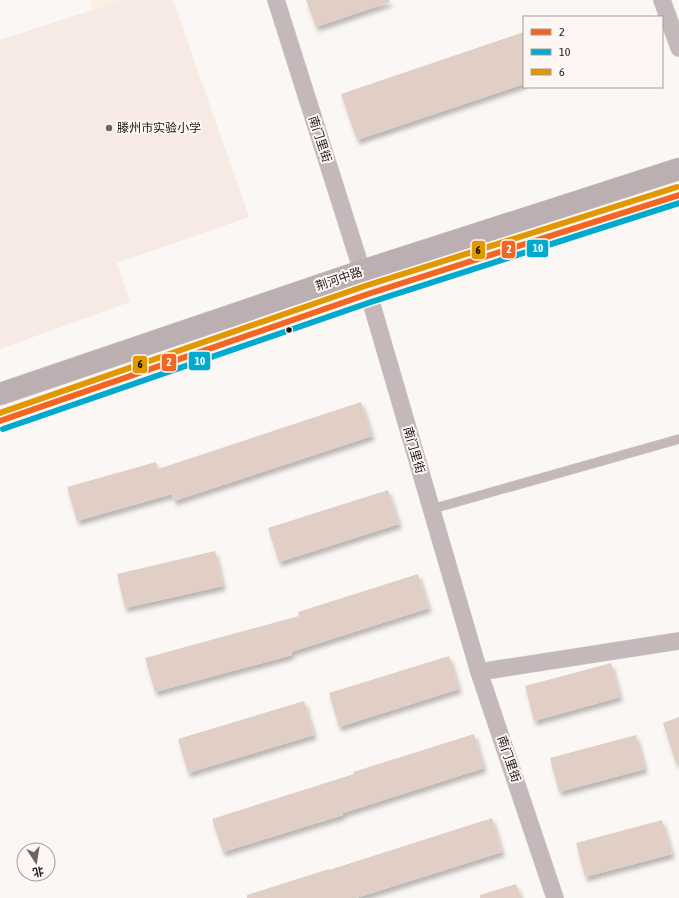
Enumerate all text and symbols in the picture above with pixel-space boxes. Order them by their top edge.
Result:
legend [523,16,663,88]
text: 2 [559,25,565,39]
text: 10 [559,45,571,59]
text: 6 [559,65,565,79]
street label: 南门里街 [306,114,334,164]
place label: 滕州市实验小学 [117,121,201,135]
marker: 滕州市实验小学 [104,123,114,133]
line badge: 10 [526,239,549,258]
line badge: 6 [471,240,486,260]
line badge: 2 [501,240,516,259]
text: 10 [533,242,543,254]
text: 2 [506,243,512,255]
text: 6 [475,244,481,256]
street label: 荆河中路 [314,265,364,293]
unlabelled marker [284,325,294,335]
line badge: 10 [188,351,211,371]
line badge: 2 [161,353,177,372]
line badge: 6 [132,355,148,374]
text: 10 [195,355,205,367]
text: 2 [166,356,172,368]
text: 6 [137,358,143,370]
street label: 南门里街 [401,425,427,475]
street label: 南门里街 [495,734,523,784]
north arrow [16,842,56,882]
text: 北 [31,865,45,879]

